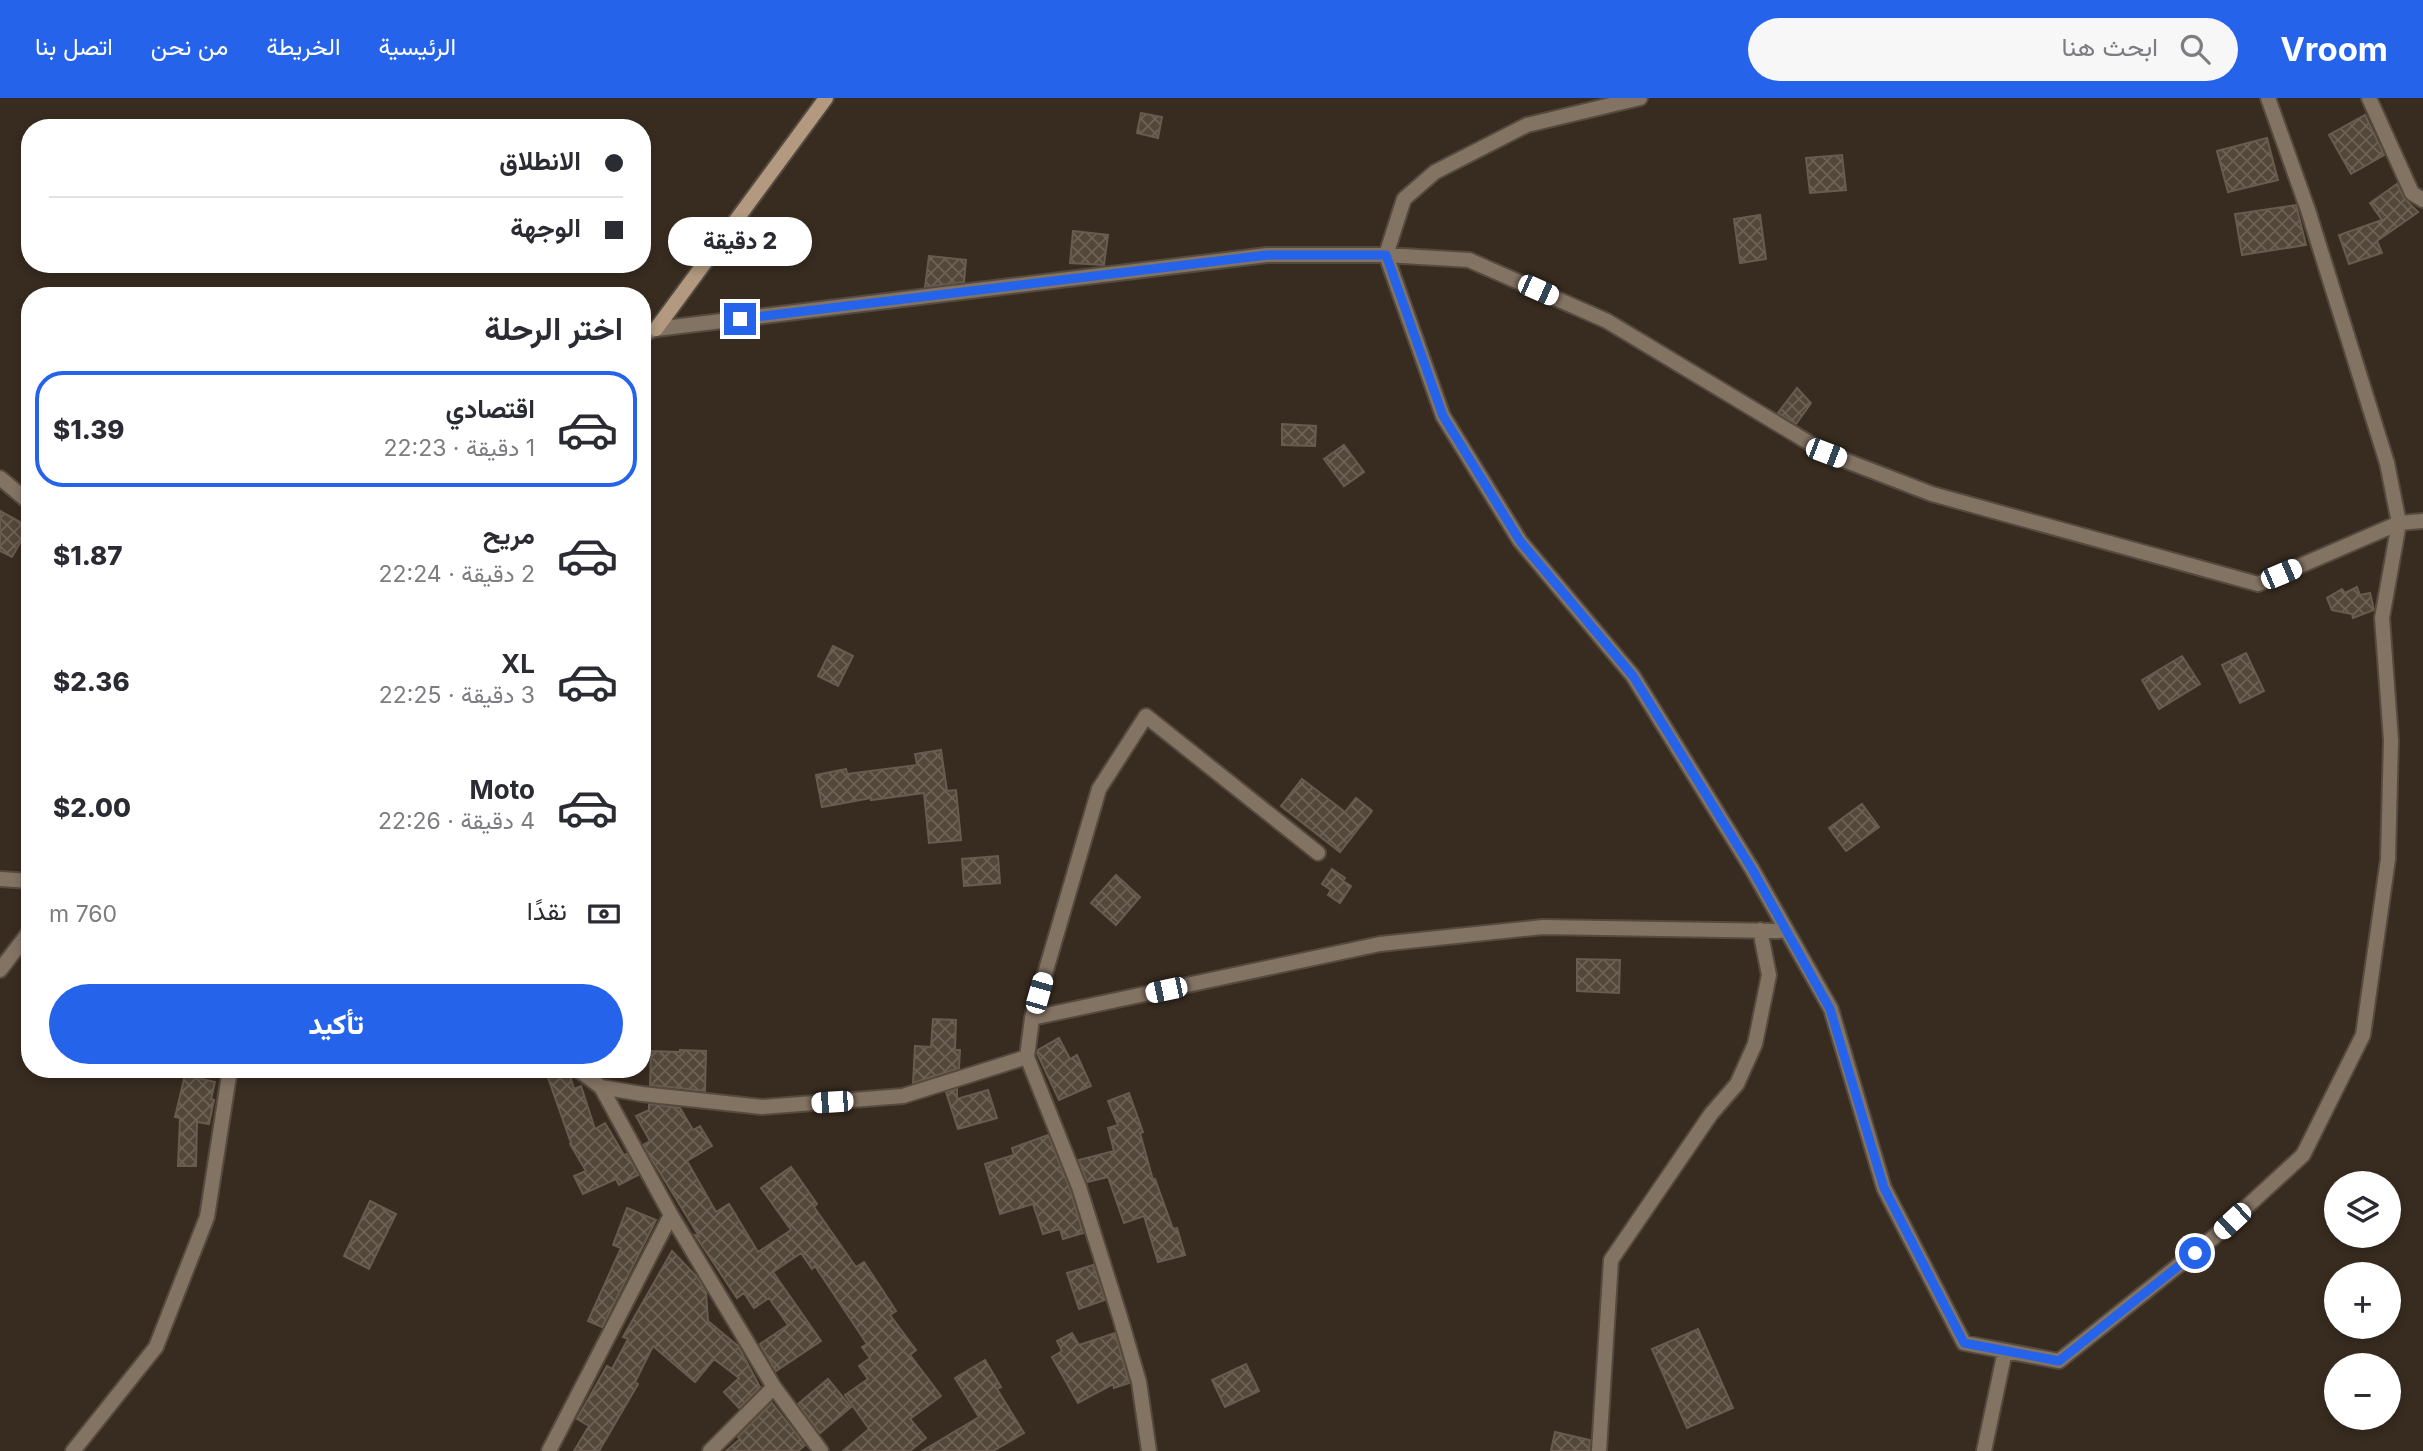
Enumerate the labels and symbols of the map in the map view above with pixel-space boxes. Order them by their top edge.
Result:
callout: 2 دقيقة [668,218,812,266]
car [1515,272,1562,308]
route end [724,303,756,335]
car [1803,436,1850,470]
car [2258,556,2305,592]
car [1024,970,1055,1016]
car [1144,975,1189,1005]
car [811,1090,854,1114]
car [2210,1199,2255,1243]
route start [2179,1237,2211,1269]

